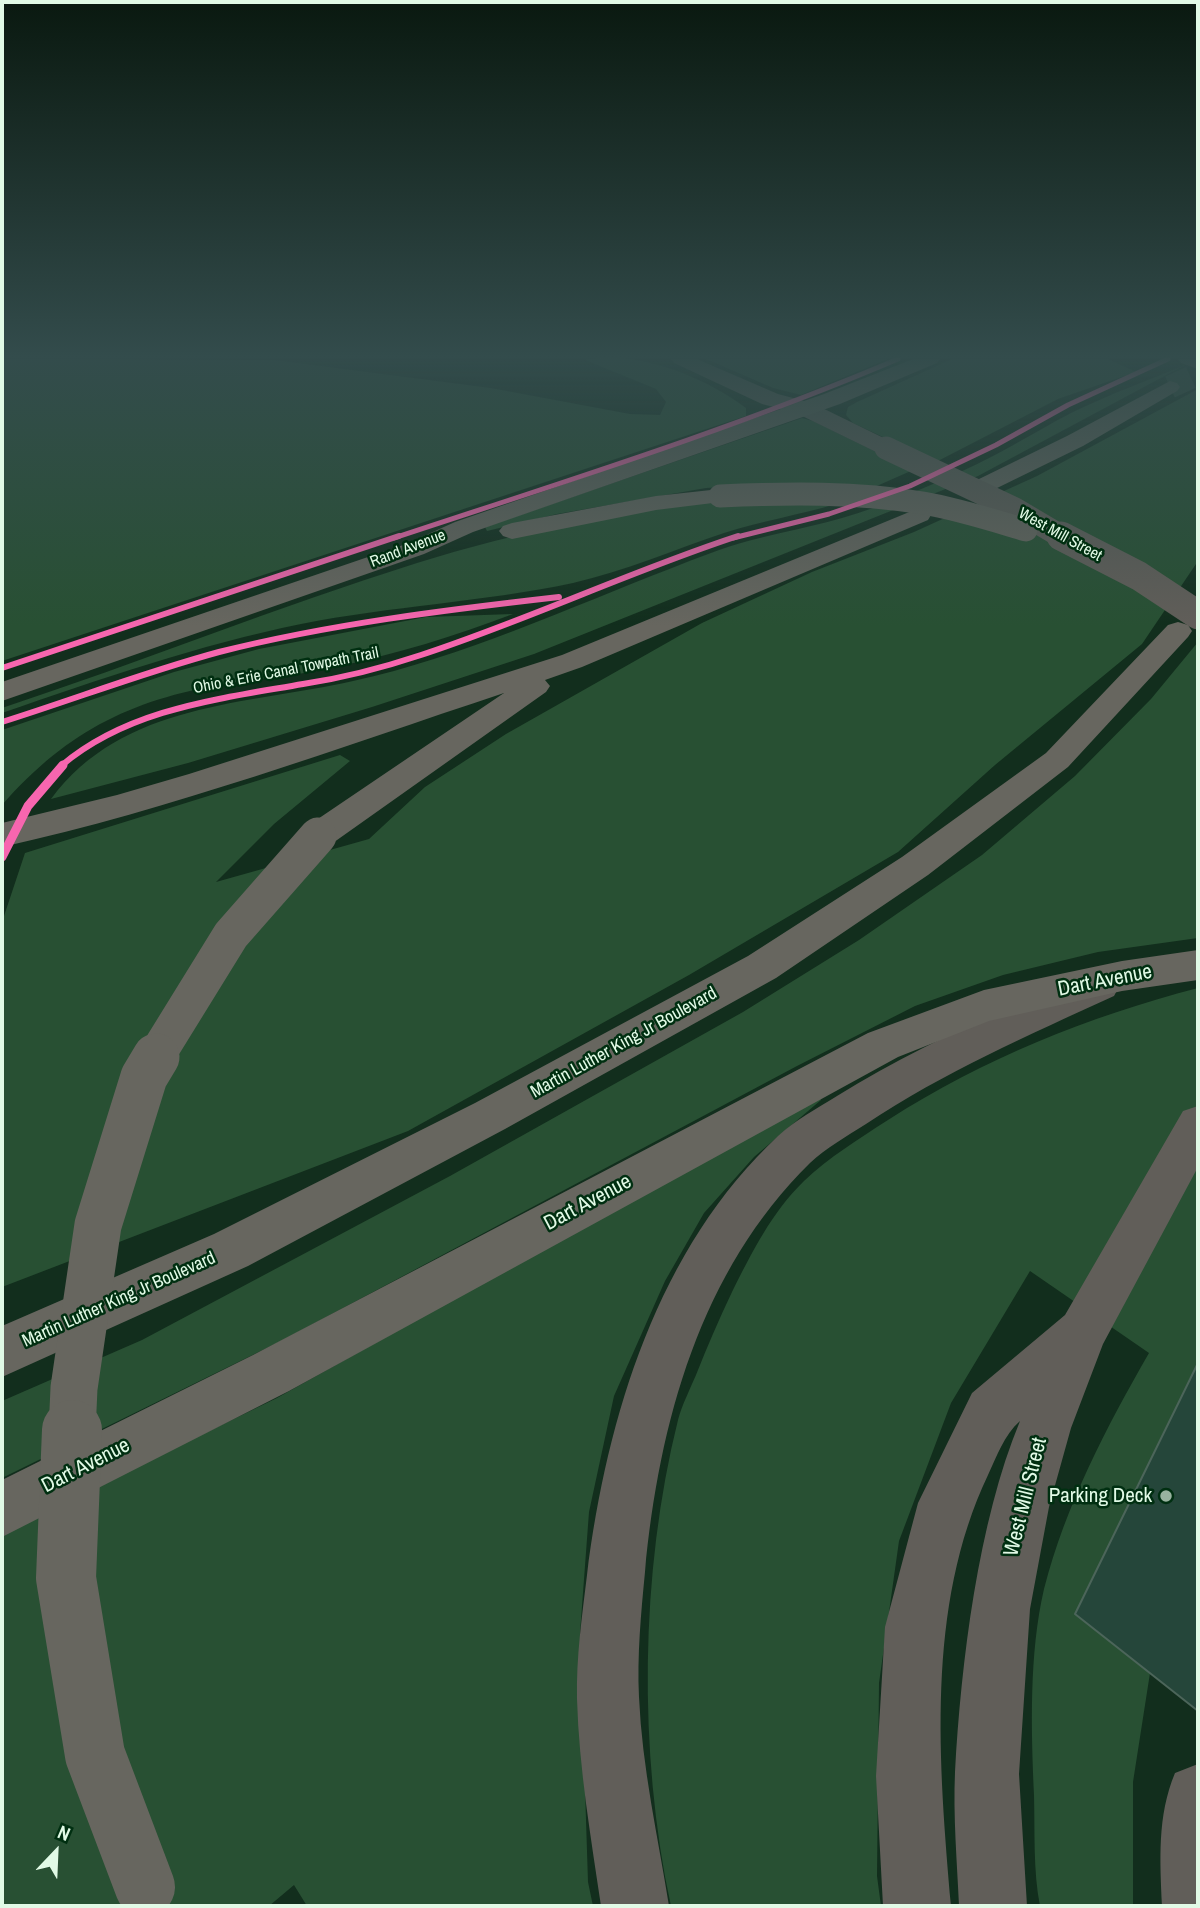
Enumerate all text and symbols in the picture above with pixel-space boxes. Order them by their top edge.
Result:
street label: West Mill Street [1015,504,1105,566]
street label: Rand Avenue [368,526,448,572]
street label: Ohio & Erie Canal Towpath Trail [192,644,380,698]
street label: Dart Avenue [1056,960,1154,1002]
street label: Martin Luther King Jr Boulevard [527,983,721,1103]
street label: Dart Avenue [540,1169,636,1237]
street label: Martin Luther King Jr Boulevard [19,1248,219,1352]
street label: Dart Avenue [38,1433,134,1499]
street label: West Mill Street [999,1435,1053,1559]
place label: Parking Deck [1049,1483,1152,1509]
marker: Parking Deck [1158,1488,1174,1504]
north arrow [21,1817,91,1887]
text: N [54,1819,74,1847]

